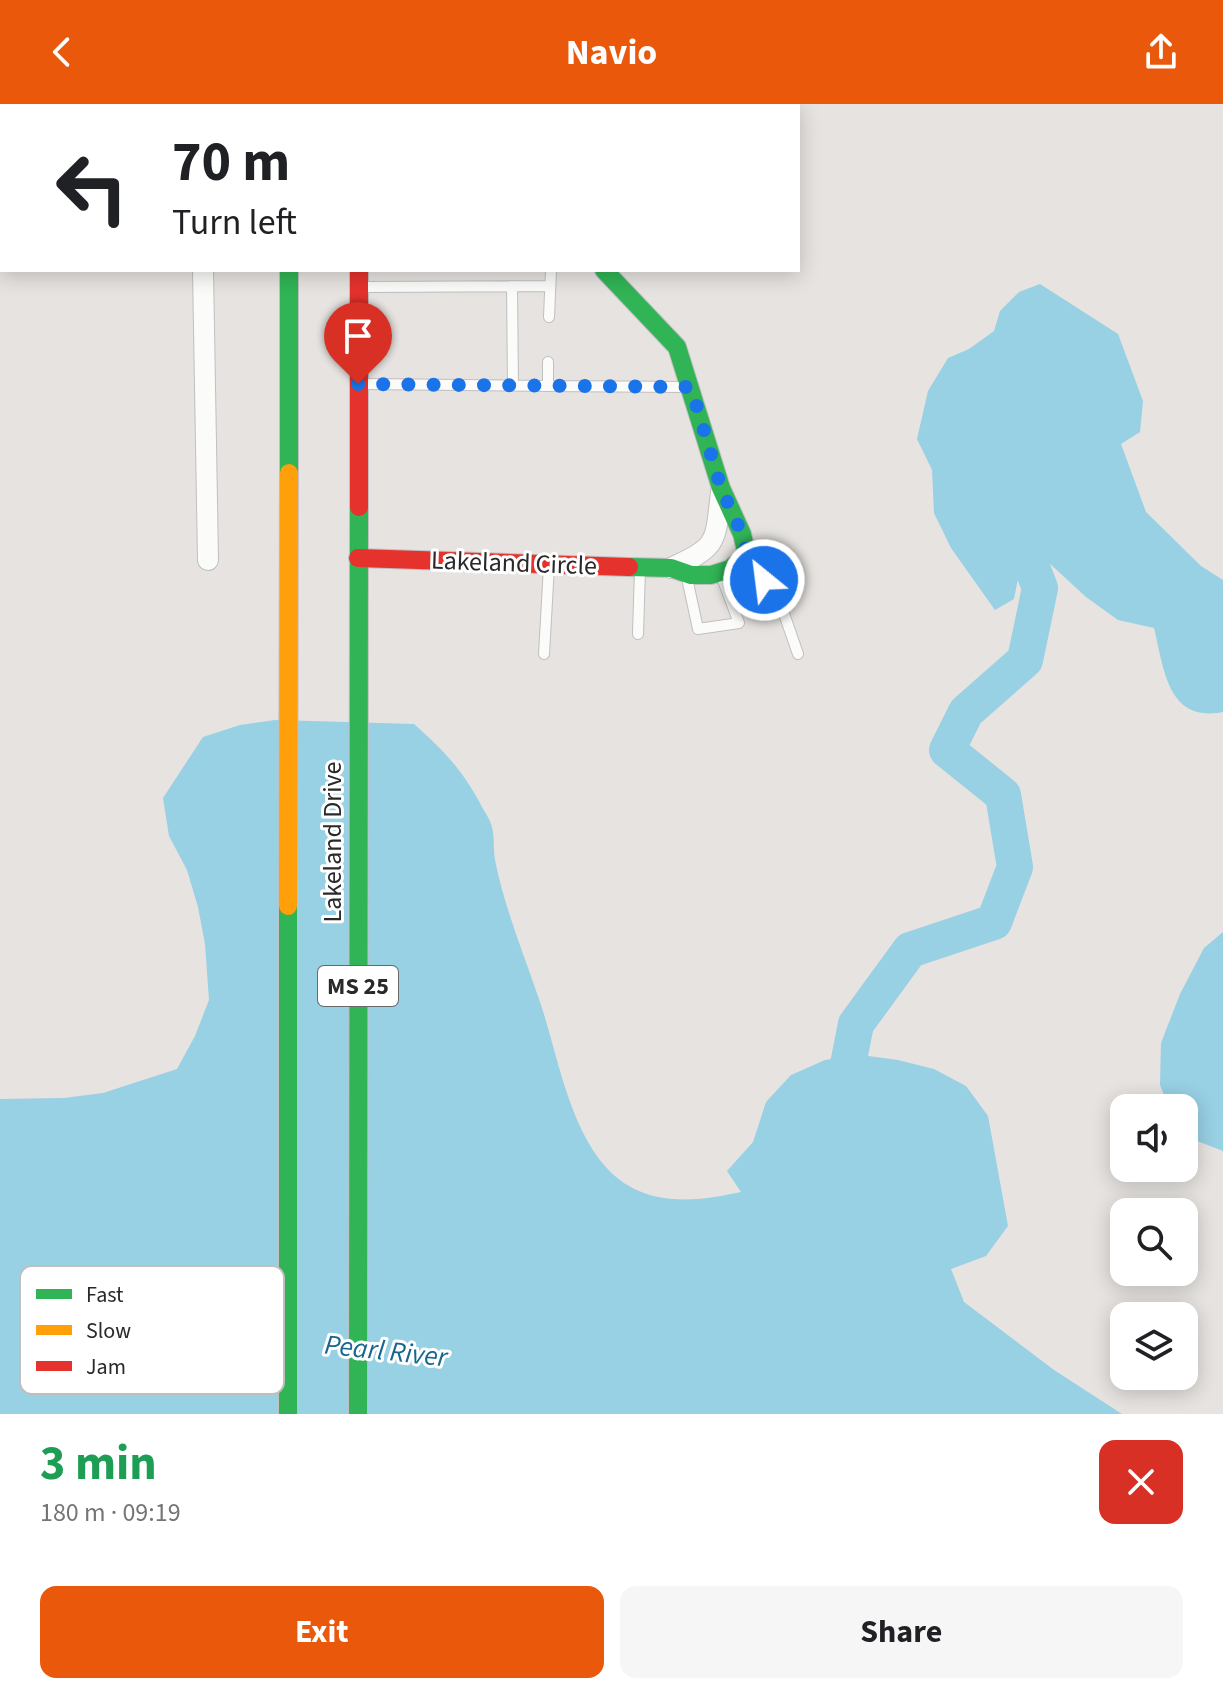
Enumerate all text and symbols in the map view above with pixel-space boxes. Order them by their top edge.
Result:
text: Navio [566,27,657,78]
icon: back [40,30,84,74]
icon: share [1139,30,1183,74]
text: 70 m [172,123,290,202]
icon: left [40,136,144,240]
text: Turn left [172,197,297,248]
pin [324,302,392,384]
icon: arrive [336,314,380,358]
position arrow [722,538,806,622]
street label: Lakeland Circle [430,542,598,584]
street label: Lakeland Drive [314,762,351,922]
road number: MS 25 [318,966,398,1006]
map controls [1110,1094,1198,1390]
button: sound [1110,1094,1198,1182]
button: search [1110,1198,1198,1286]
legend [20,1266,284,1394]
text: Fast [86,1279,124,1311]
button: layers [1110,1302,1198,1390]
text: Slow [86,1315,131,1347]
water label: Pearl River [323,1325,451,1377]
text: Jam [86,1351,126,1383]
text: 3 min [40,1430,157,1498]
button: close [1099,1440,1183,1524]
text: 180 m · 09:19 [40,1494,181,1531]
button: Exit [40,1586,604,1678]
button: Share [620,1586,1183,1678]

